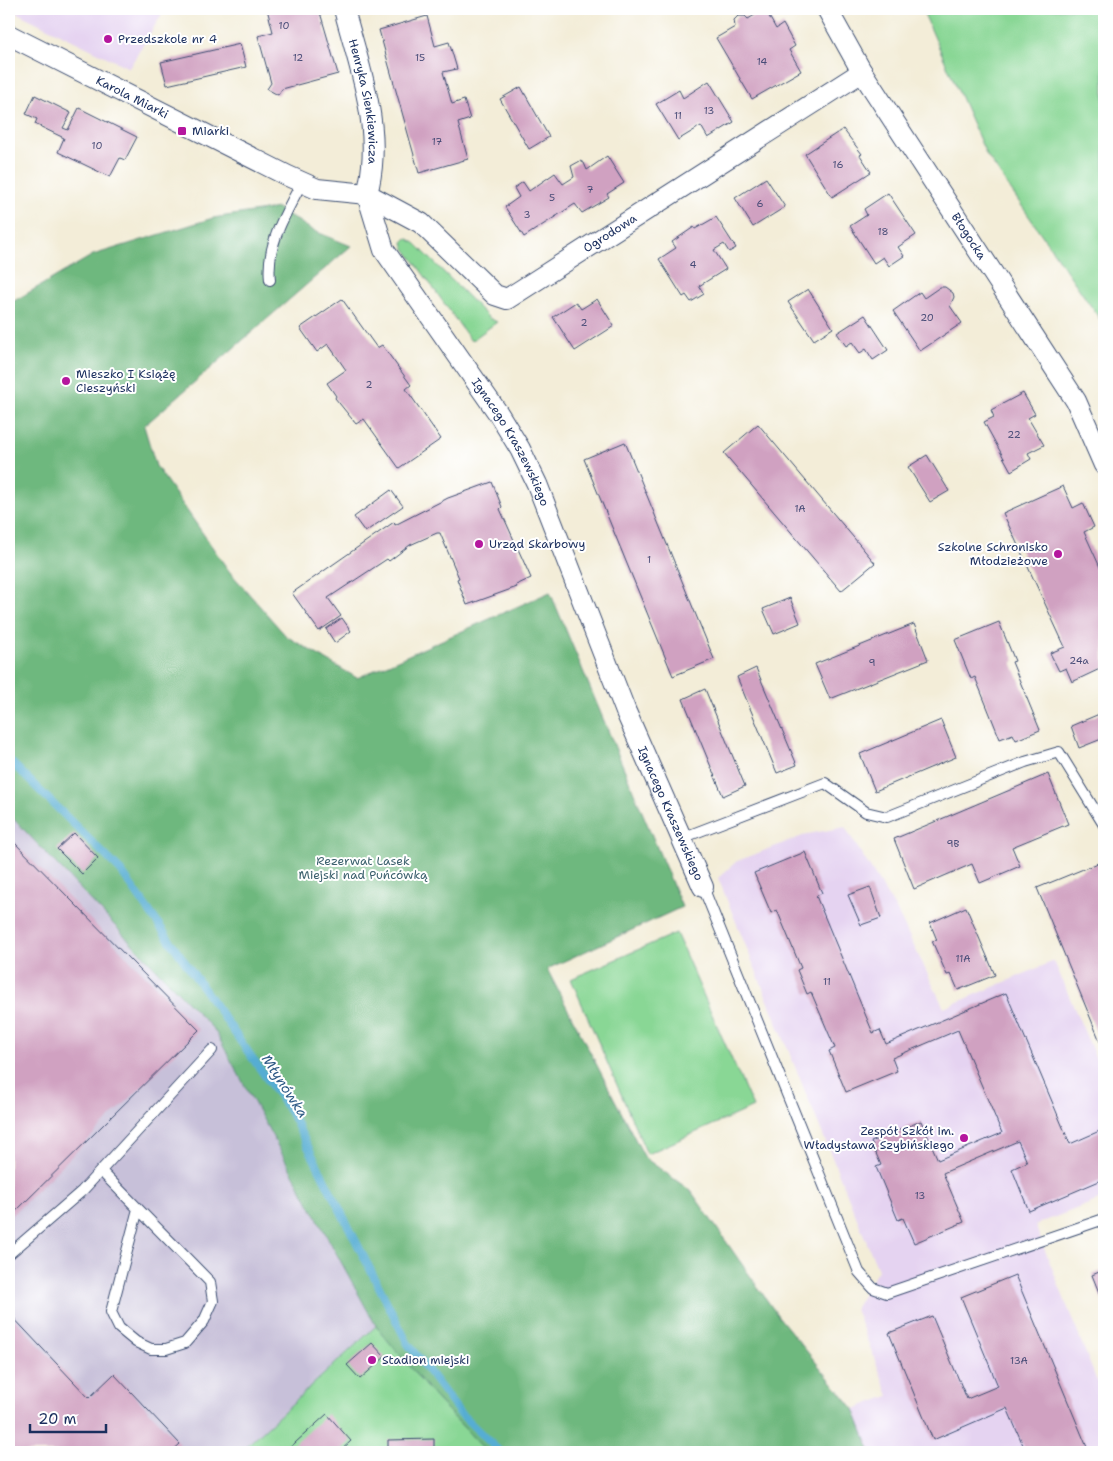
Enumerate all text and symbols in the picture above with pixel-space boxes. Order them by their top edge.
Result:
house number: 10 [279,19,289,32]
place label: Przedszkole nr 4 [118,31,217,47]
marker: Przedszkole nr 4 [102,33,114,45]
street label: Henryka Sienkiewicza [345,37,381,165]
house number: 12 [293,51,303,64]
house number: 15 [415,51,425,64]
house number: 14 [757,55,767,68]
street label: Karola Miarki [93,72,171,122]
house number: 13 [704,104,714,117]
house number: 11 [674,109,682,122]
place label: Miarki [192,123,229,139]
marker: Miarki [176,125,188,137]
house number: 17 [432,135,442,148]
house number: 10 [92,139,102,152]
house number: 16 [833,158,843,171]
house number: 7 [587,183,594,196]
house number: 5 [549,191,555,204]
house number: 6 [757,197,764,210]
house number: 3 [524,208,531,221]
street label: Ogrodowa [580,210,640,256]
street label: Błogocka [948,210,990,263]
house number: 18 [877,225,889,238]
house number: 4 [690,258,697,271]
house number: 20 [920,311,934,324]
house number: 2 [581,316,588,329]
place label: Mieszko I Książę Cieszyński [76,366,176,396]
marker: Mieszko I Książę Cieszyński [60,375,72,387]
street label: Ignacego Kraszewskiego [468,375,553,508]
house number: 2 [366,378,373,391]
house number: 22 [1007,428,1021,441]
house number: 1A [794,502,806,515]
place label: Urząd Skarbowy [489,536,586,552]
marker: Urząd Skarbowy [473,538,485,550]
place label: Szkolne Schronisko Młodzieżowe [938,539,1048,569]
marker: Szkolne Schronisko Młodzieżowe [1052,548,1064,560]
house number: 1 [647,553,651,566]
house number: 24a [1069,654,1089,667]
house number: 9 [869,656,876,669]
street label: Ignacego Kraszewskiego [634,744,707,883]
house number: 9B [947,837,960,850]
park label: Rezerwat Lasek Miejski nad Puńcówką [299,853,428,883]
house number: 11A [956,952,970,965]
house number: 11 [823,975,831,988]
water label: Młynówka [258,1051,312,1121]
place label: Zespół Szkół im. Władysława Szybińskiego [804,1123,954,1153]
marker: Zespół Szkół im. Władysława Szybińskiego [958,1132,970,1144]
house number: 13 [915,1189,925,1202]
place label: Stadion miejski [382,1352,469,1368]
marker: Stadion miejski [366,1354,378,1366]
house number: 13A [1010,1354,1028,1367]
scale bar [30,1401,106,1433]
text: 20 m [38,1409,77,1429]

